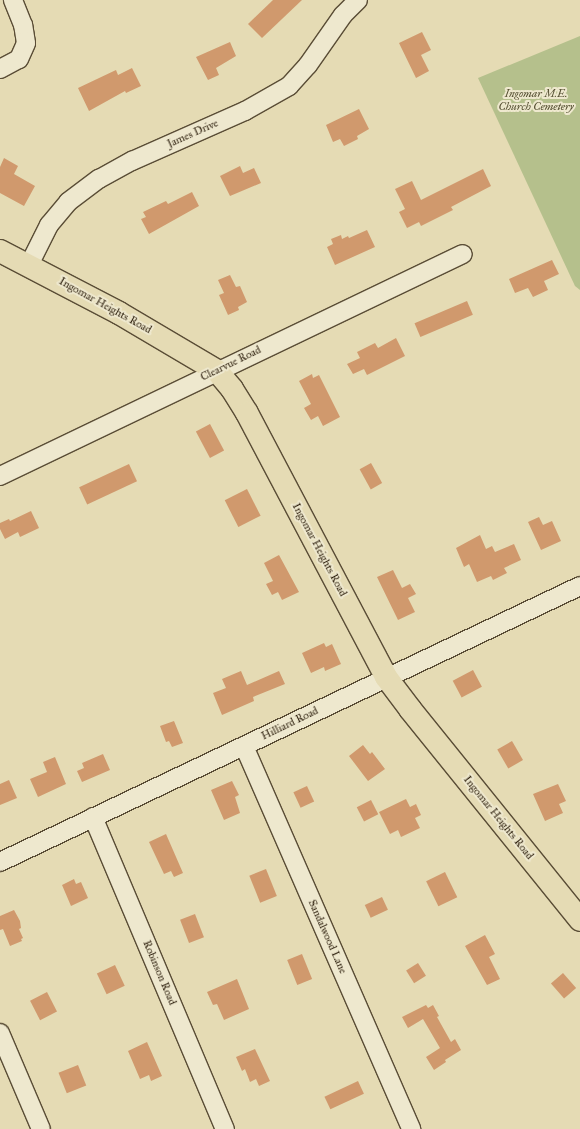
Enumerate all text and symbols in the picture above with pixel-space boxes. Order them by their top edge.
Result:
park label: Ingomar M.E. Church Cemetery [498,88,574,114]
street label: James Drive [165,117,221,151]
street label: Ingomar Heights Road [56,275,154,337]
street label: Clearvue Road [199,344,263,384]
street label: Ingomar Heights Road [289,501,349,599]
street label: Hilliard Road [259,705,321,743]
street label: Ingomar Heights Road [460,774,536,862]
street label: Sandalwood Lane [305,898,349,976]
street label: Robinson Road [139,939,179,1007]

